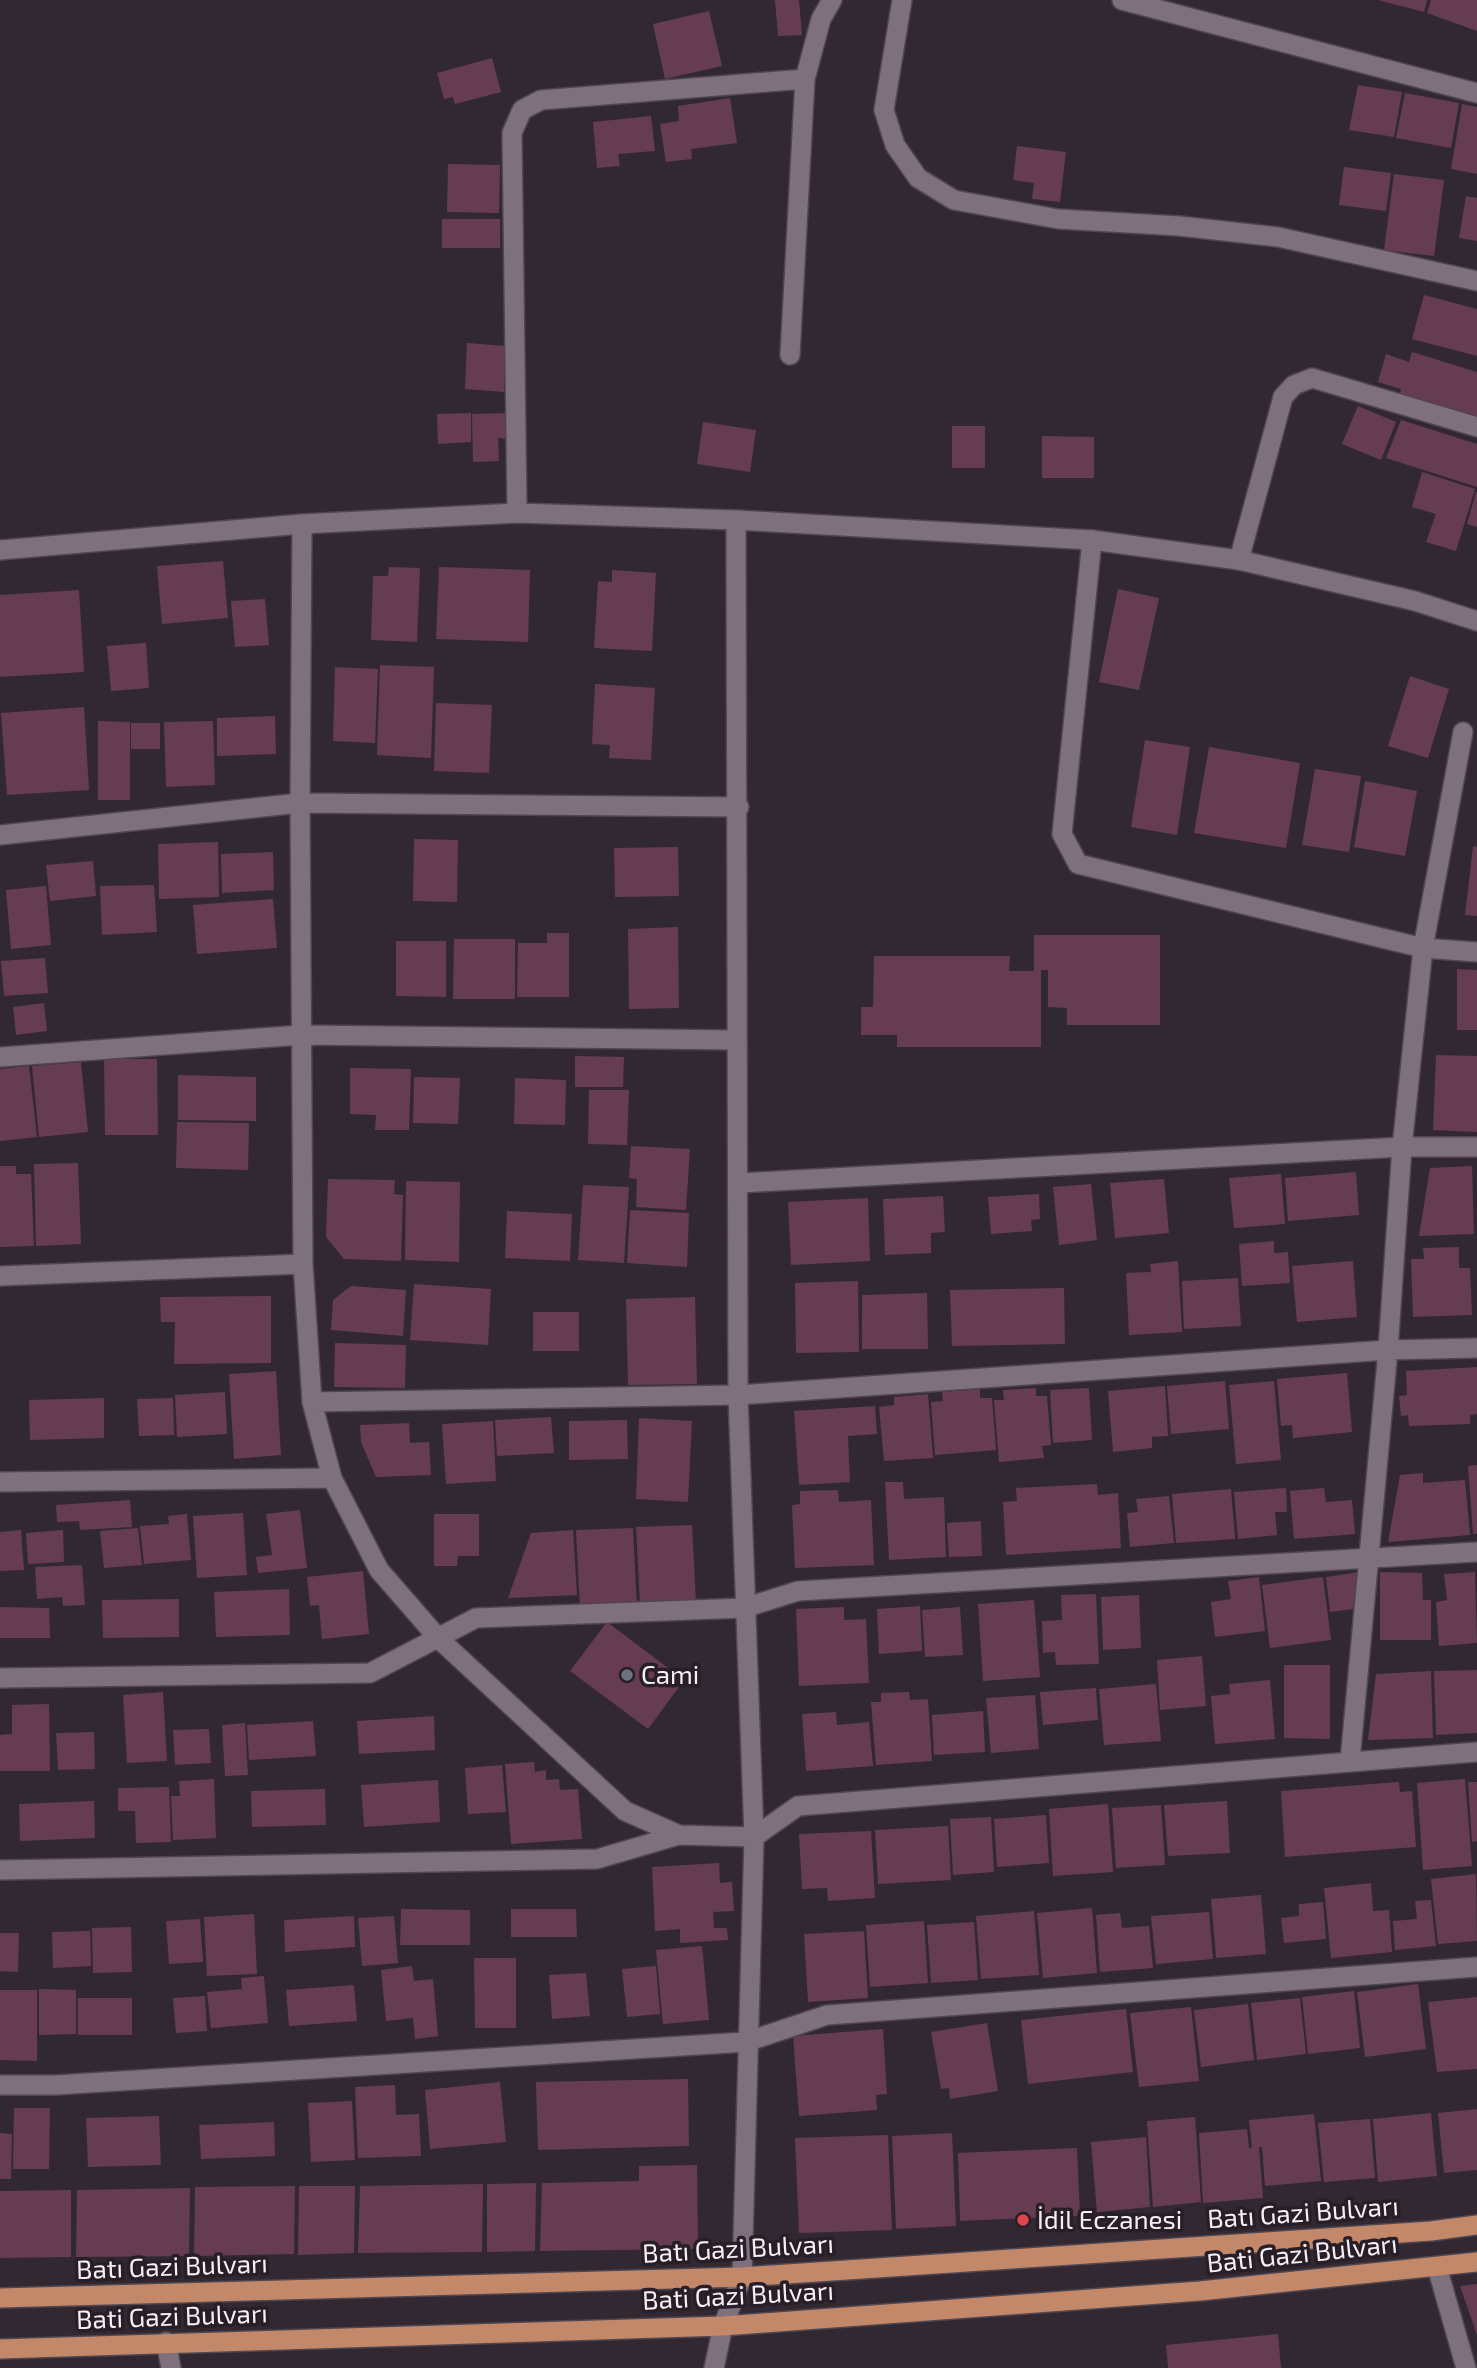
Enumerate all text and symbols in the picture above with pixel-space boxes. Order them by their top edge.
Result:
place label: Cami [641,1659,699,1691]
marker: Cami [619,1667,635,1683]
street label: Batı Gazi Bulvarı [1206,2191,1400,2235]
place label: İdil Eczanesi [1037,2204,1182,2236]
marker: İdil Eczanesi [1015,2212,1031,2228]
street label: Batı Gazi Bulvarı [642,2228,834,2270]
street label: Bati Gazi Bulvarı [1205,2228,1399,2280]
street label: Batı Gazi Bulvarı [76,2248,268,2286]
street label: Bati Gazi Bulvarı [642,2275,834,2317]
street label: Bati Gazi Bulvarı [76,2298,268,2336]

